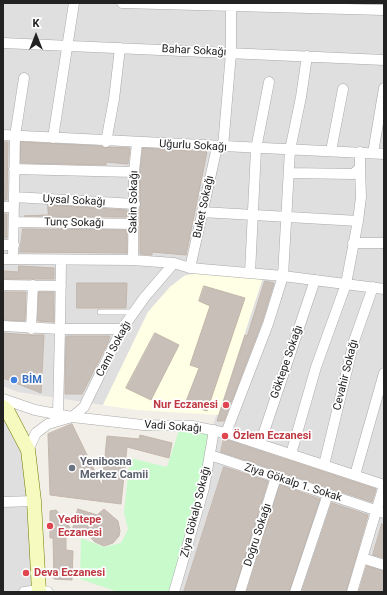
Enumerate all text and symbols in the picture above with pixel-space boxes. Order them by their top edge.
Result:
north arrow [16,16,56,56]
text: K [33,17,40,30]
street label: Bahar Sokağı [161,43,227,59]
street label: Uğurlu Sokağı [159,138,227,154]
street label: Sakin Sokağı [127,170,141,234]
street label: Buket Sokağı [191,174,217,240]
street label: Uysal Sokağı [42,193,106,209]
street label: Tunç Sokağı [44,216,104,230]
street label: Cami Sokağı [94,319,134,379]
street label: Göktepe Sokağı [268,324,306,400]
street label: Cevahir Sokağı [331,338,361,412]
place label: BİM [22,373,42,387]
marker: BİM [9,375,19,385]
place label: Nur Eczanesi [153,398,218,412]
marker: Nur Eczanesi [221,400,231,410]
street label: Vadi Sokağı [144,418,202,436]
place label: Özlem Eczanesi [233,429,311,443]
marker: Özlem Eczanesi [220,431,230,441]
place label: Yenibosna Merkez Camii [80,455,148,481]
street label: Ziya Gökalp 1. Sokak [243,461,343,505]
marker: Yenibosna Merkez Camii [67,463,77,473]
street label: Ziya Gökalp Sokağı [178,465,214,559]
street label: Doğru Sokağı [242,502,274,568]
place label: Yeditepe Eczanesi [58,513,102,539]
marker: Yeditepe Eczanesi [45,521,55,531]
place label: Deva Eczanesi [34,566,105,580]
marker: Deva Eczanesi [21,568,31,578]

